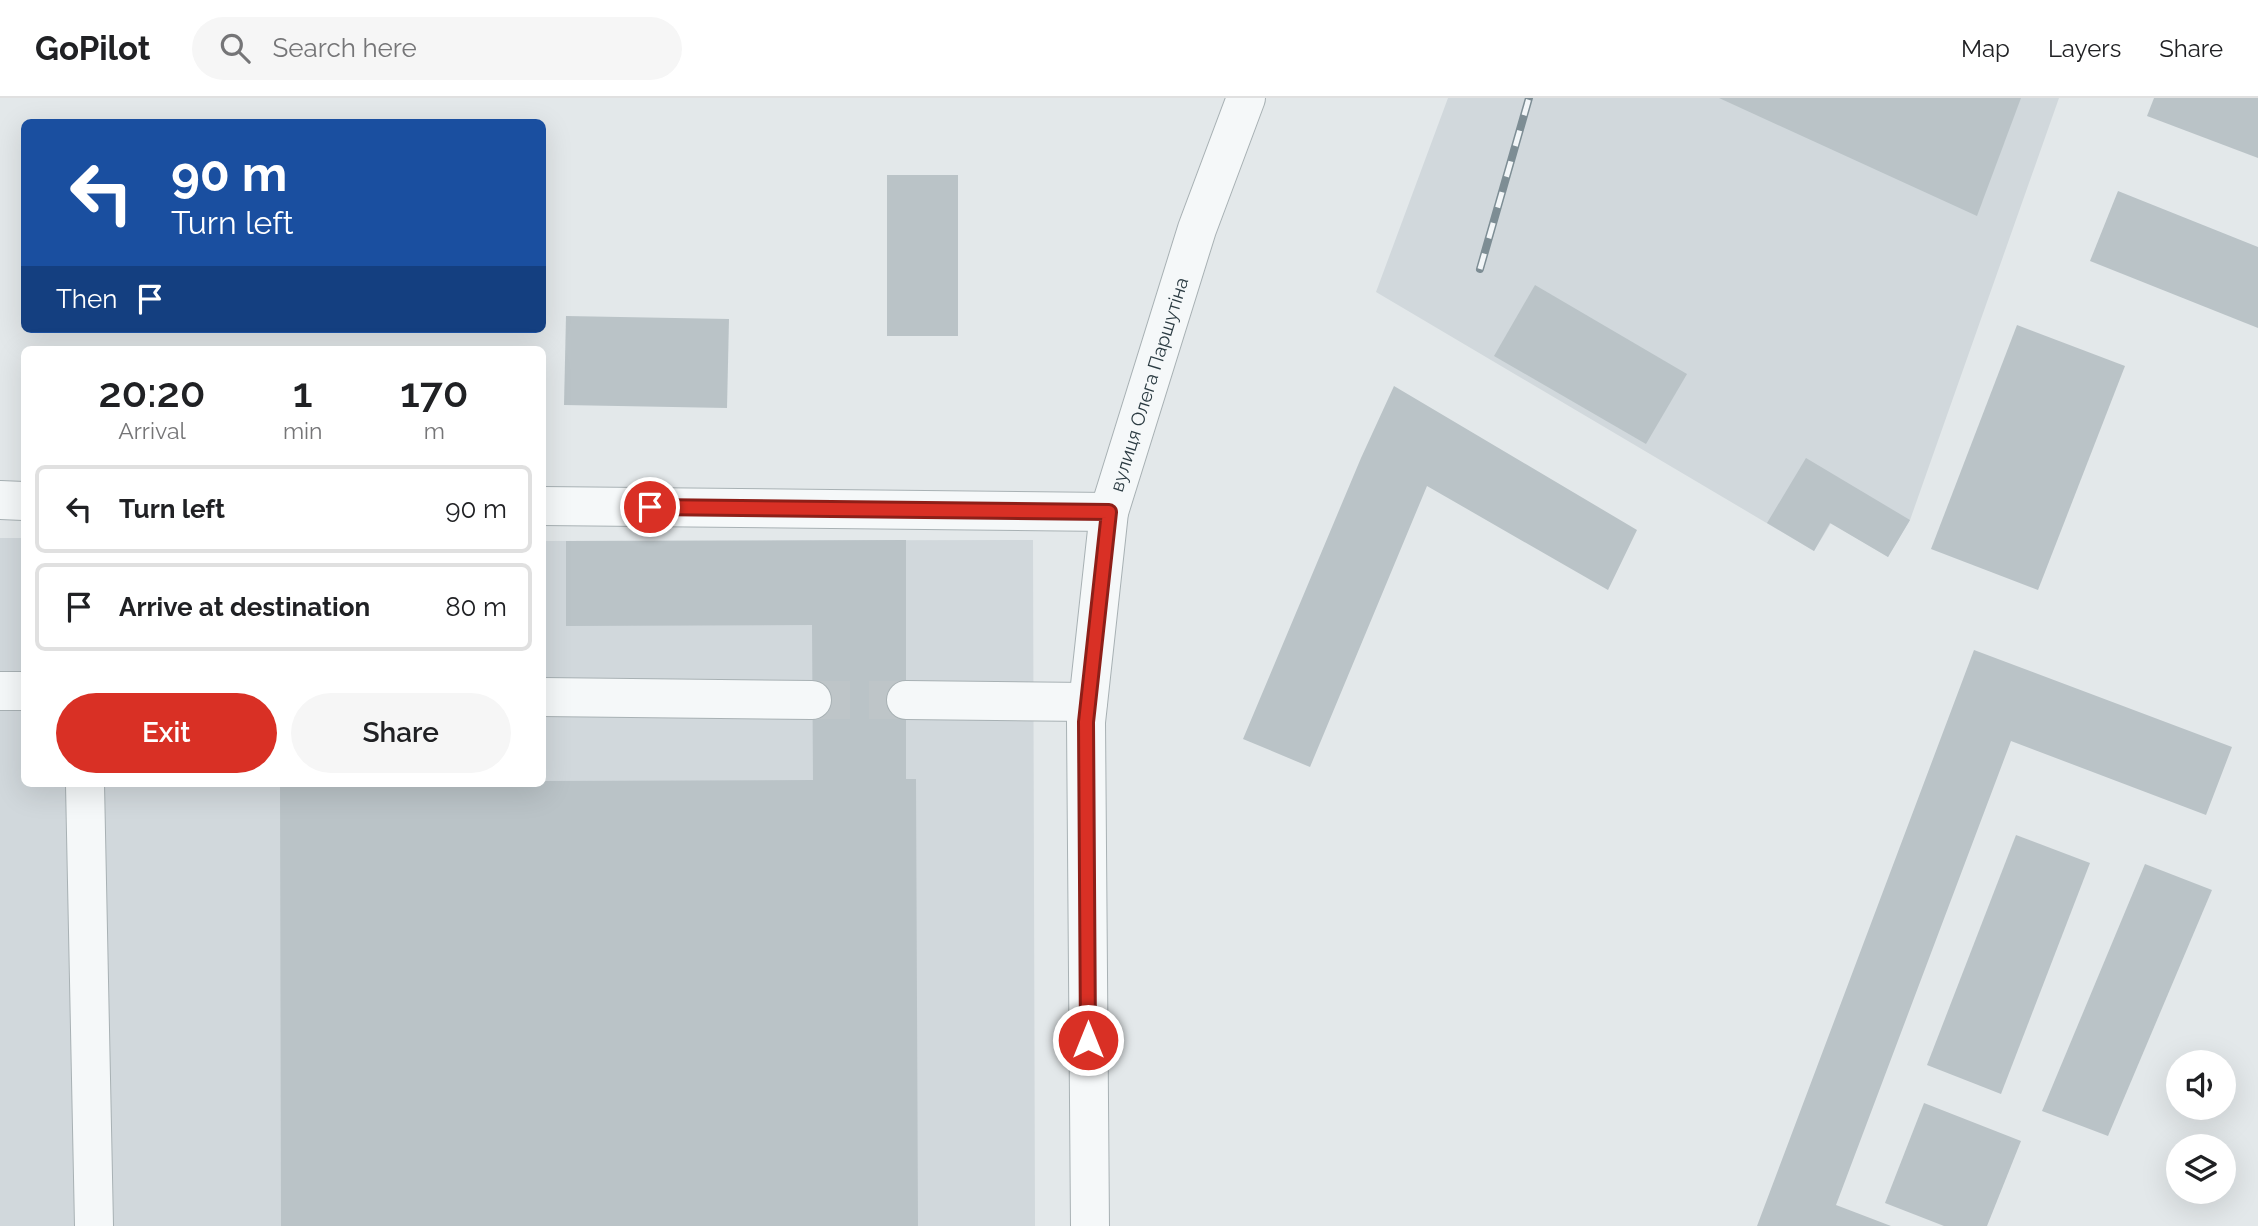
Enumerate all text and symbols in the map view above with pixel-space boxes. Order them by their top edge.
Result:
search box [192,17,682,80]
text: GoPilot [35,29,150,68]
icon: search [216,29,254,67]
text: Search here [272,33,417,63]
text: Map [1961,34,2010,63]
text: Layers [2048,34,2121,63]
text: Share [2159,34,2223,63]
text: 90 m [171,145,287,202]
icon: left [56,147,147,238]
text: Turn left [171,204,293,241]
street label: вулиця Олега Паршутіна [1105,274,1192,494]
icon: arrive [131,280,169,318]
text: Then [56,284,117,314]
text: 20:20 [98,368,206,417]
text: 1 [293,368,313,417]
text: 170 [400,368,469,417]
text: Arrival [118,417,186,444]
text: min [283,417,323,444]
text: m [424,417,445,444]
pin [620,477,680,537]
icon: arrive [631,488,669,526]
icon: left [60,490,98,528]
text: Turn left [119,494,225,524]
text: 90 m [445,494,507,524]
icon: arrive [60,588,98,626]
text: Arrive at destination [119,592,370,622]
text: 80 m [445,592,507,622]
button: Exit [56,693,277,773]
button: Share [291,693,511,773]
position arrow [1051,1003,1125,1077]
map controls [2166,1050,2236,1204]
button: sound [2166,1050,2236,1120]
button: layers [2166,1134,2236,1204]

